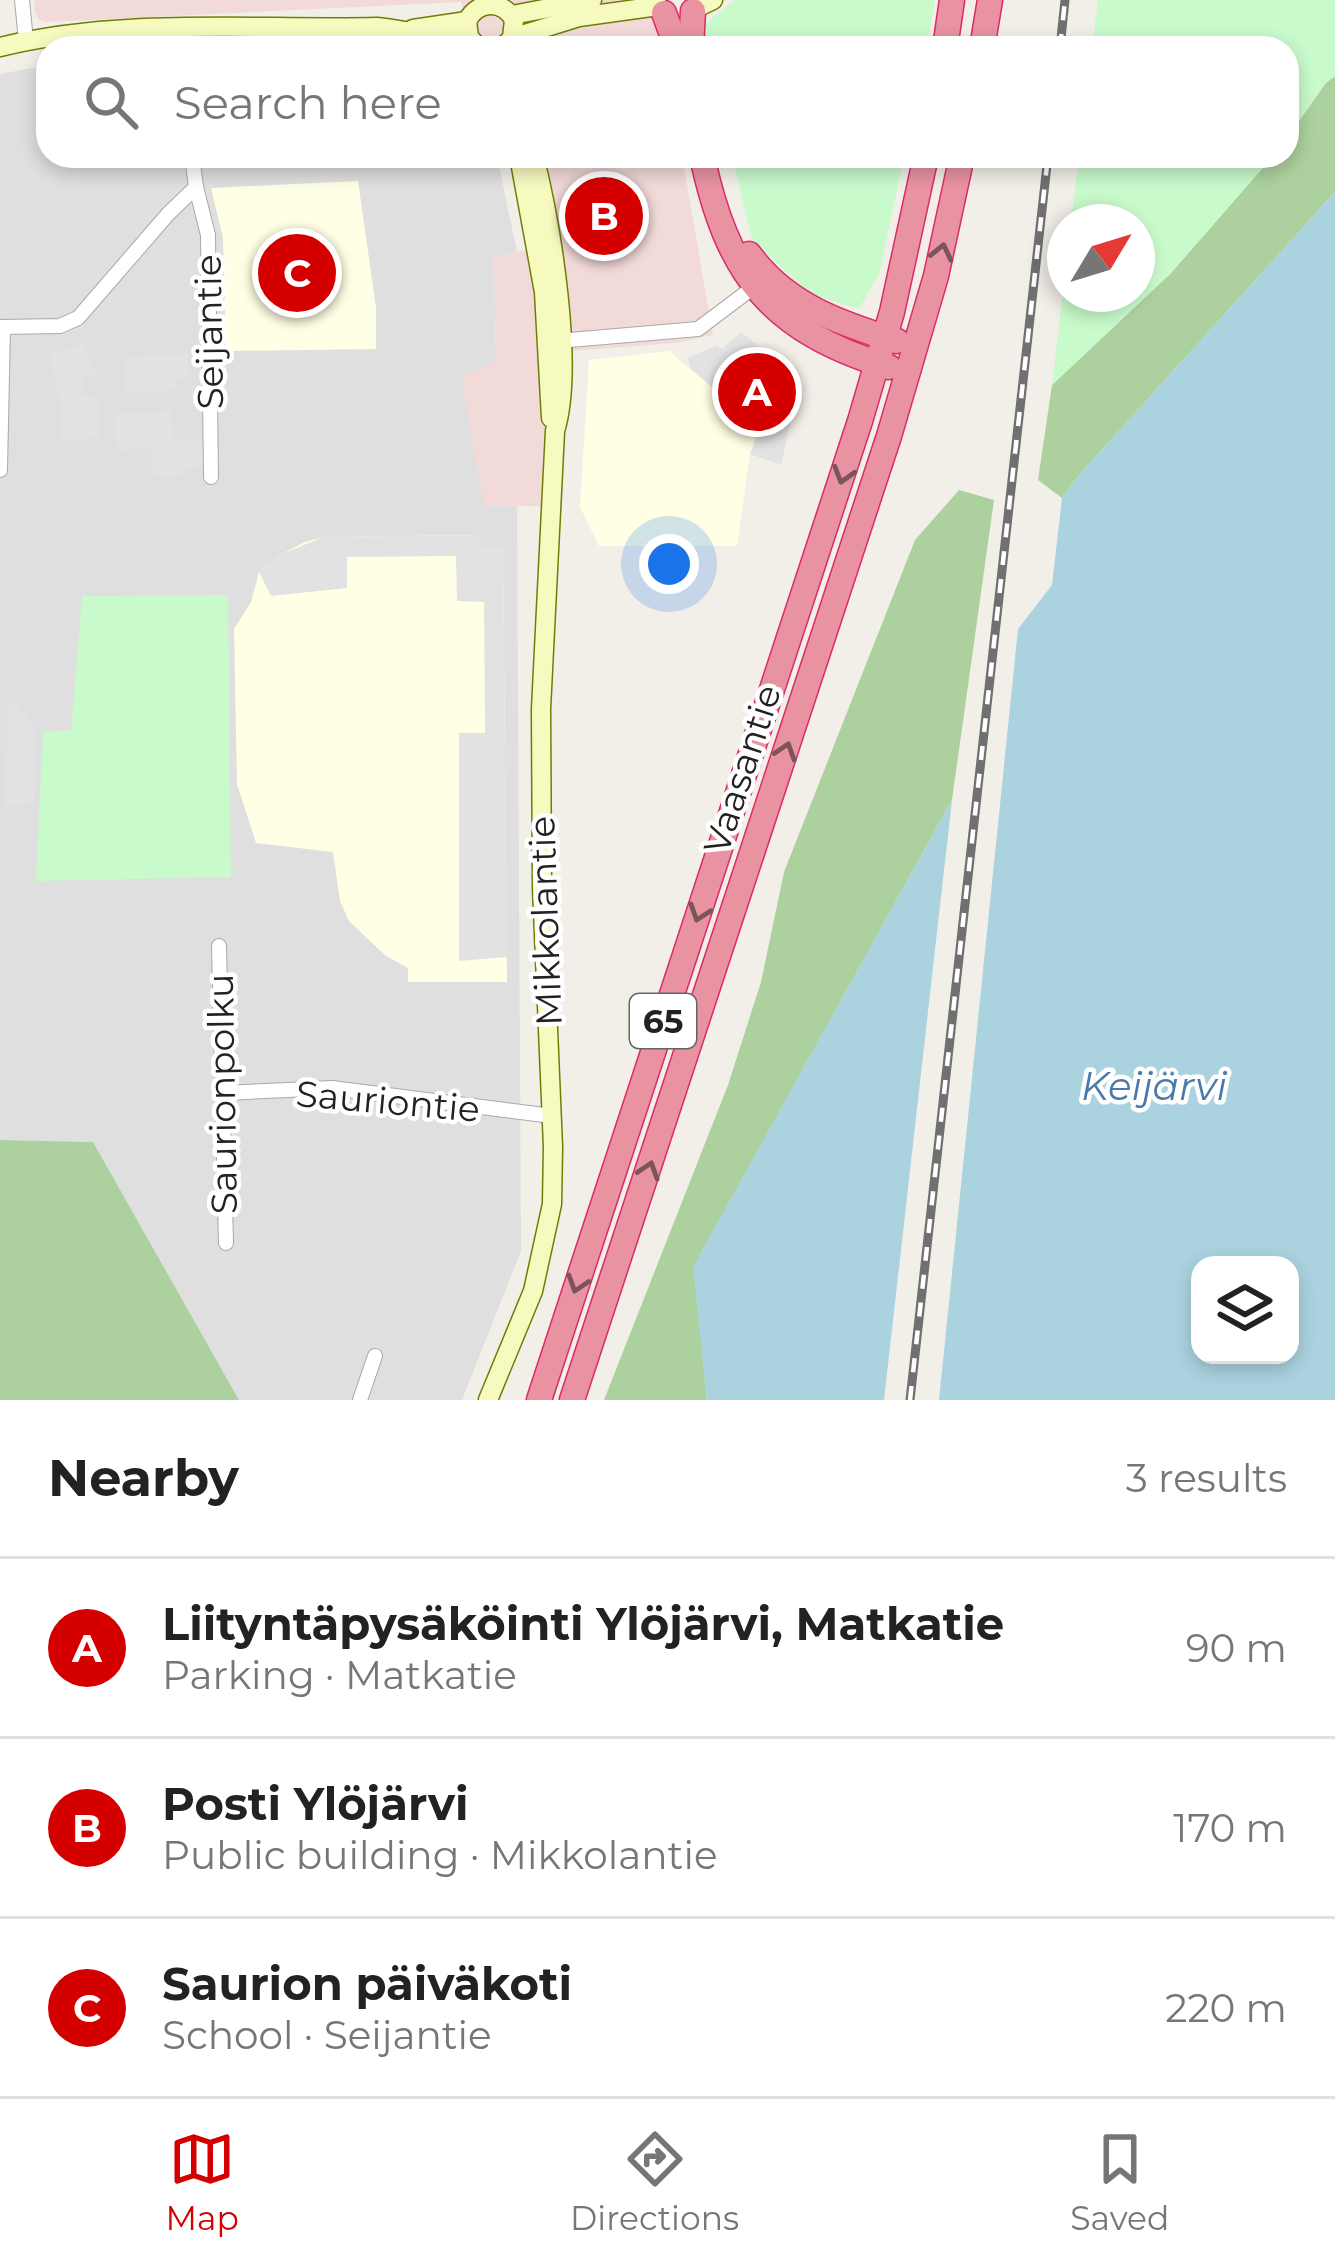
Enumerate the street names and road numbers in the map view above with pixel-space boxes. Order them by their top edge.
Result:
street label: Seijantie [186,254,232,410]
street label: Vaasantie [694,679,790,859]
street label: Mikkolantie [519,815,571,1027]
street label: Saurionpolku [198,973,246,1215]
road number: 65 [630,994,696,1048]
street label: Sauriontie [294,1071,482,1131]

